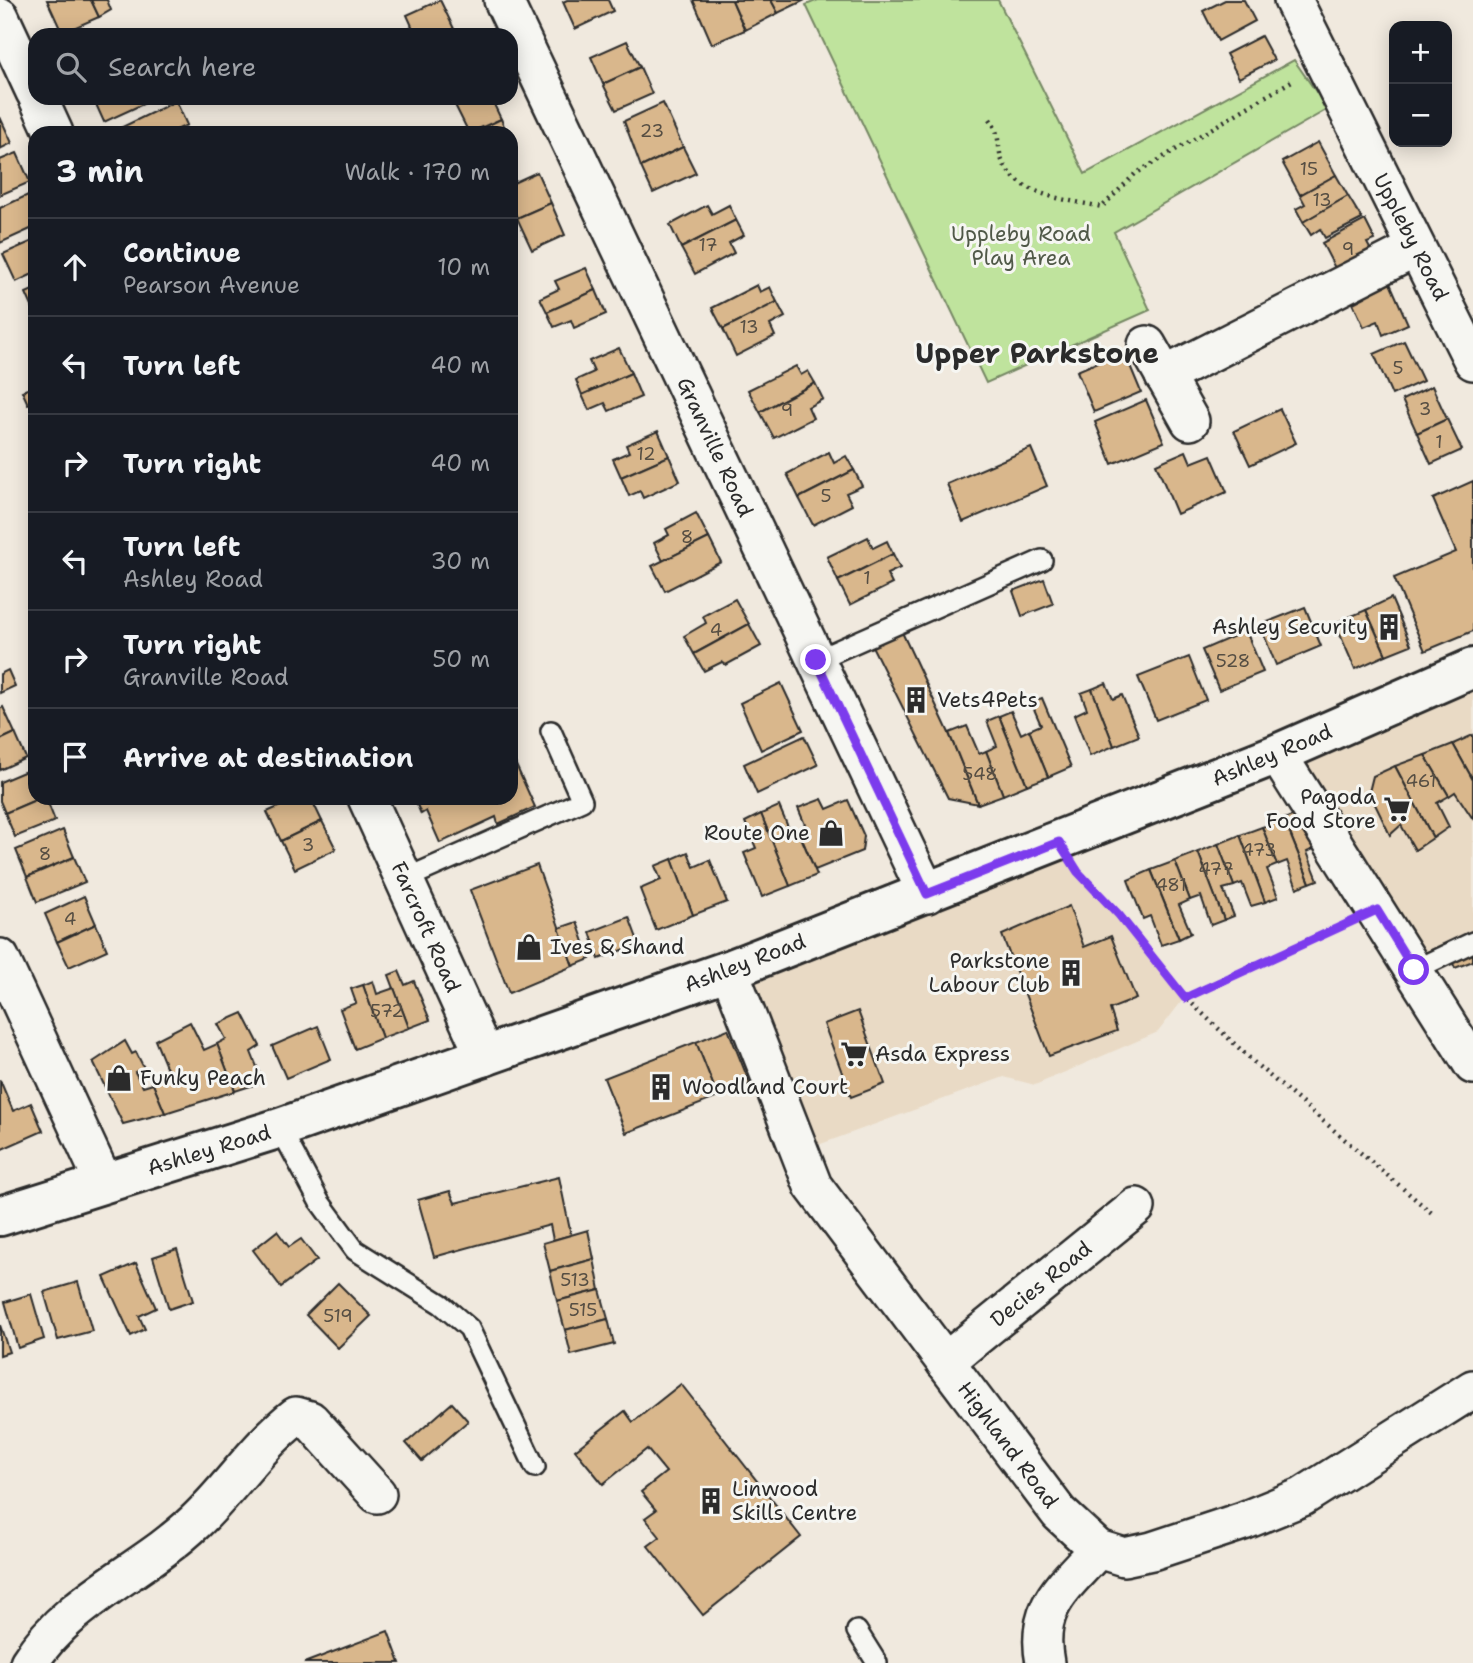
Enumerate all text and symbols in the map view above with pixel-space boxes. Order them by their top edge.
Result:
map controls [1389,21,1452,147]
button: + [1389,21,1452,84]
search box [28,28,518,105]
icon: search [52,48,90,86]
text: Search here [108,49,257,84]
button: − [1389,84,1452,147]
house number: 23 [640,119,664,143]
text: 3 min [56,151,143,192]
text: Walk · 170 m [345,157,490,187]
house number: 15 [1300,157,1318,181]
street label: Uppleby Road [1367,168,1455,306]
house number: 13 [1312,188,1332,212]
park label: Uppleby Road Play Area [951,220,1091,272]
house number: 17 [698,233,718,257]
text: Continue [123,235,241,270]
house number: 9 [1342,237,1354,261]
icon: ahead [56,248,94,286]
text: 10 m [437,252,490,282]
text: Pearson Avenue [123,270,300,300]
house number: 13 [739,315,759,339]
district label: Upper Parkstone [915,334,1159,372]
icon: left [56,346,94,384]
text: Turn left [123,348,240,383]
text: 40 m [430,350,490,380]
house number: 5 [1392,356,1404,380]
street label: Granville Road [670,373,760,521]
house number: 3 [1419,397,1431,421]
house number: 9 [781,398,793,422]
house number: 1 [1435,430,1443,454]
house number: 12 [636,442,656,466]
icon: right [56,444,94,482]
text: Turn right [123,446,261,481]
text: 40 m [430,448,490,478]
house number: 5 [820,484,832,508]
house number: 8 [681,525,693,549]
text: Turn left [123,529,240,564]
icon: left [56,542,94,580]
text: 30 m [431,546,490,576]
text: Ashley Road [123,564,263,594]
house number: 1 [863,566,871,590]
building icon: Ashley Security [1374,612,1404,642]
place label: Ashley Security [1212,613,1368,641]
house number: 4 [710,618,722,642]
text: Turn right [123,627,261,662]
icon: right [56,640,94,678]
text: 50 m [432,644,490,674]
route end [800,644,831,675]
house number: 528 [1216,649,1250,673]
text: Granville Road [123,662,289,692]
building icon: Vets4Pets [901,685,931,715]
place label: Vets4Pets [937,686,1038,714]
street label: Ashley Road [1208,717,1336,793]
icon: arrive [56,738,94,776]
text: Arrive at destination [123,740,413,775]
house number: 548 [962,762,998,786]
house number: 461 [1406,769,1437,793]
place label: Pagoda Food Store [1266,783,1376,835]
supermarket icon: Pagoda Food Store [1382,794,1412,824]
shop icon: Route One [816,818,846,848]
place label: Route One [704,819,810,847]
house number: 3 [302,833,314,857]
house number: 473 [1241,838,1277,862]
house number: 8 [39,842,51,866]
street label: Farcroft Road [385,857,467,997]
house number: 477 [1198,857,1234,881]
house number: 481 [1155,873,1187,897]
house number: 4 [64,907,76,931]
street label: Ashley Road [680,927,810,999]
shop icon: Ives & Shand [514,932,544,962]
place label: Ives & Shand [550,933,684,961]
place label: Parkstone Labour Club [928,947,1050,999]
route start [1398,954,1429,985]
building icon: Parkstone Labour Club [1056,958,1086,988]
house number: 572 [370,999,404,1023]
supermarket icon: Asda Express [839,1039,869,1069]
place label: Asda Express [875,1040,1010,1068]
shop icon: Funky Peach [104,1063,134,1093]
place label: Funky Peach [140,1064,266,1092]
building icon: Woodland Court [646,1072,676,1102]
place label: Woodland Court [682,1073,848,1101]
street label: Ashley Road [144,1118,274,1182]
street label: Decies Road [984,1234,1098,1334]
house number: 513 [560,1268,590,1292]
house number: 515 [569,1298,597,1322]
house number: 519 [323,1304,353,1328]
street label: Highland Road [951,1376,1065,1514]
place label: Linwood Skills Centre [732,1475,858,1527]
building icon: Linwood Skills Centre [696,1486,726,1516]

